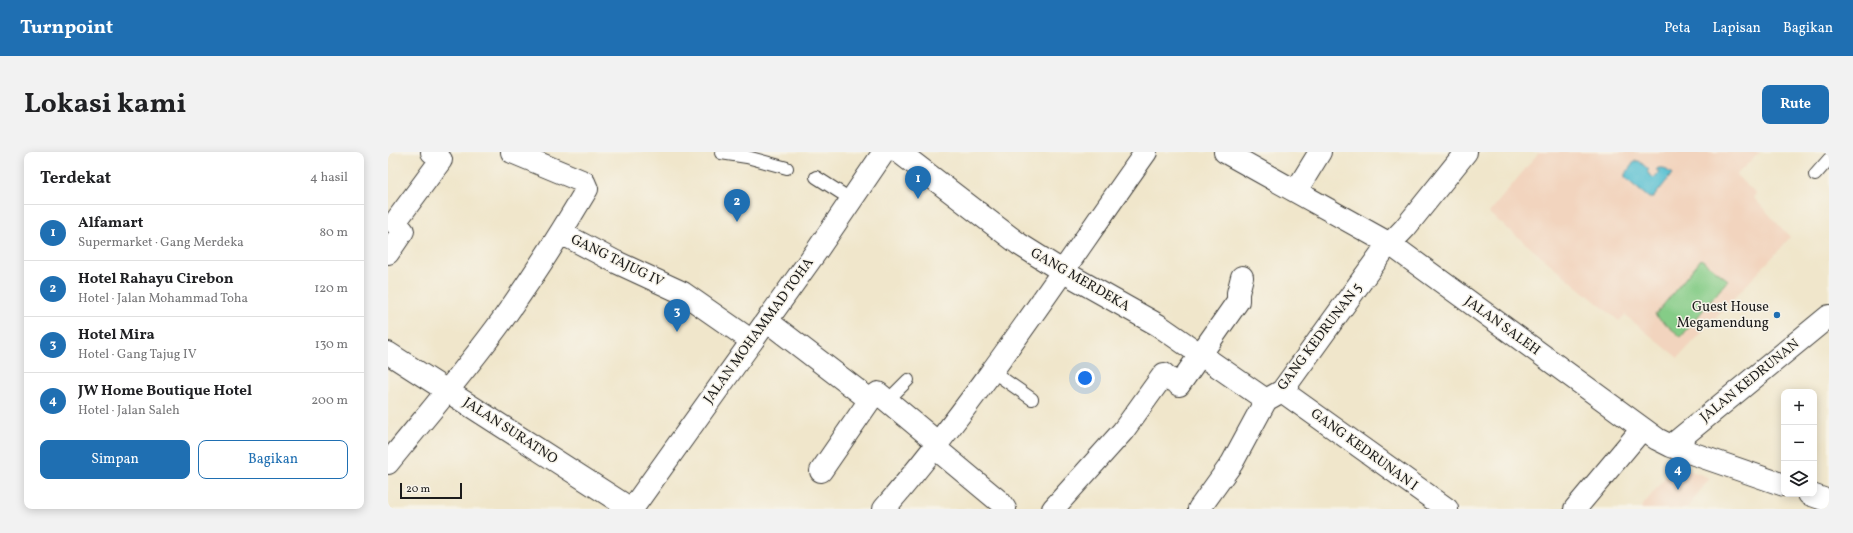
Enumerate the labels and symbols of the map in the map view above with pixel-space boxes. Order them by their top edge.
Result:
pin: 1 [905,166,931,199]
pin: 2 [724,189,750,222]
street label: GANG TAJUG IV [567,230,667,292]
street label: GANG MERDEKA [1027,244,1133,316]
street label: JALAN MOHAMMAD TOHA [700,254,819,408]
street label: GANG KEDRUNAN 5 [1273,279,1367,395]
street label: JALAN SALEH [1460,292,1544,360]
place label: Guest House Megamendung [1677,298,1769,333]
pin: 3 [664,299,690,332]
marker: Guest House Megamendung [1772,310,1782,320]
street label: JALAN KEDRUNAN [1696,335,1804,427]
your location [1075,368,1095,388]
street label: JALAN SURATNO [459,393,561,469]
street label: GANG KEDRUNAN I [1306,405,1422,495]
pin: 4 [1665,457,1691,490]
scale bar [400,481,462,500]

